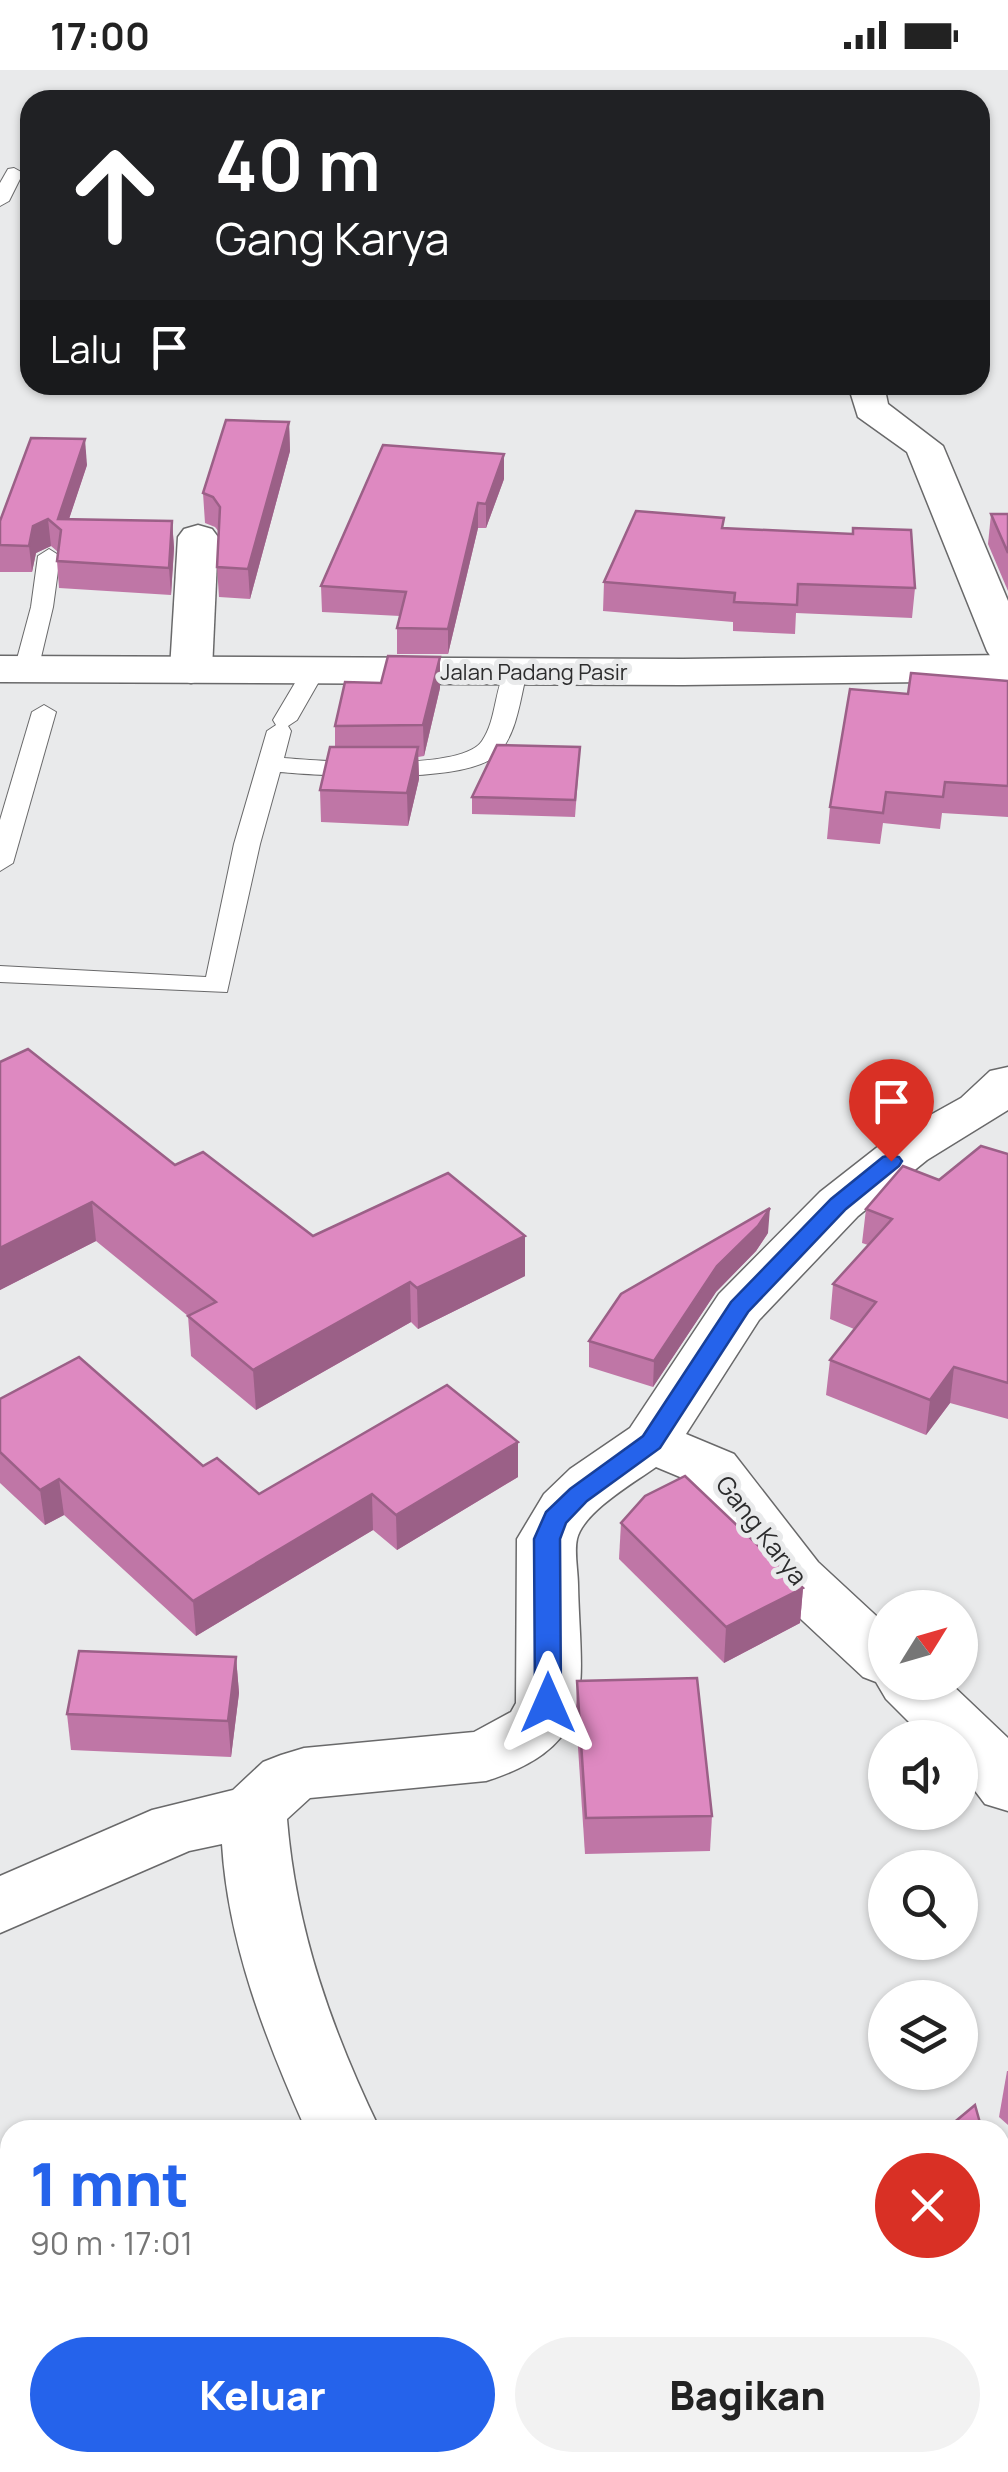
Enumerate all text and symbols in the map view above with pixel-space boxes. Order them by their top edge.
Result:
text: 17:00 [50,9,150,61]
text: 40 m [215,116,381,212]
icon: ahead [50,130,180,260]
text: Gang Karya [215,207,450,269]
icon: arrive [142,320,197,375]
text: Lalu [50,322,122,374]
street label: Jalan Padang Pasir [440,657,628,687]
pin [849,1059,934,1162]
icon: arrive [864,1074,919,1129]
street label: Gang Karya [708,1468,816,1592]
north arrow [868,1590,978,1700]
map controls [868,1590,978,2090]
position arrow [496,1651,600,1755]
button: sound [868,1720,978,1830]
button: search [868,1850,978,1960]
button: layers [868,1980,978,2090]
text: 1 mnt [30,2142,189,2224]
button: close [875,2153,980,2258]
text: 90 m · 17:01 [30,2221,193,2265]
button: Keluar [30,2337,495,2452]
button: Bagikan [515,2337,980,2452]

